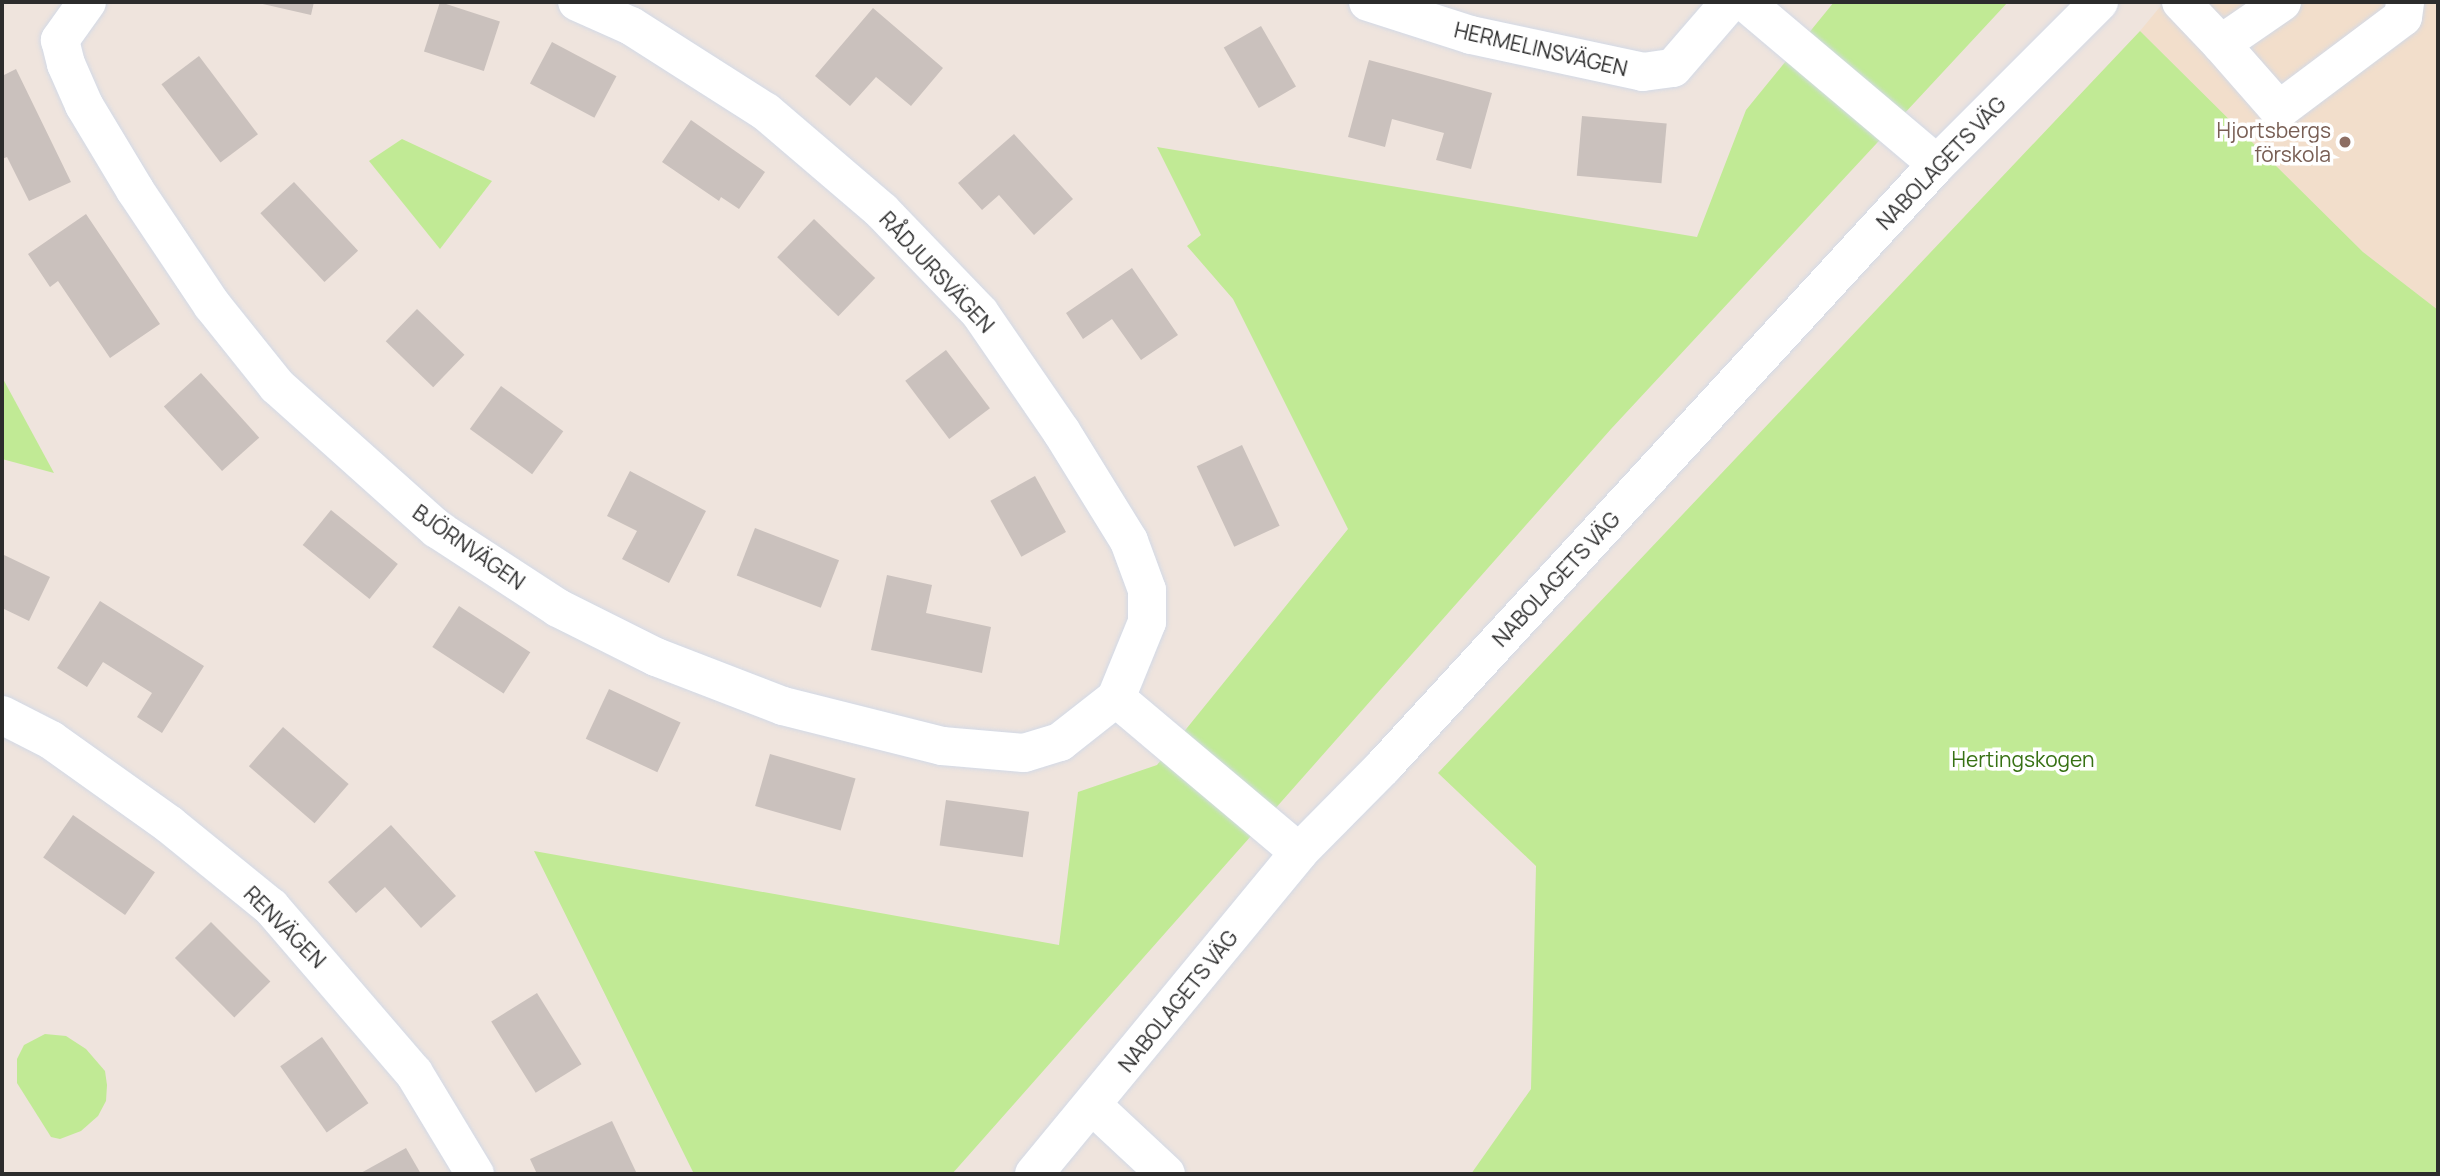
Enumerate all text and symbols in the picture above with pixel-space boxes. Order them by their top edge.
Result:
street label: HERMELINSVÄGEN [1452,17,1630,81]
street label: NABOLAGETS VÄG [1871,91,2011,235]
place label: Hjortsbergs förskola [2217,117,2331,167]
marker: Hjortsbergs förskola [2337,134,2353,150]
street label: RÅDJURSVÄGEN [875,206,999,338]
street label: BJÖRNVÄGEN [408,499,530,595]
street label: NABOLAGETS VÄG [1487,507,1625,651]
park label: Hertingskogen [1952,746,2094,772]
street label: RENVÄGEN [239,881,331,973]
street label: NABOLAGETS VÄG [1113,925,1243,1077]

